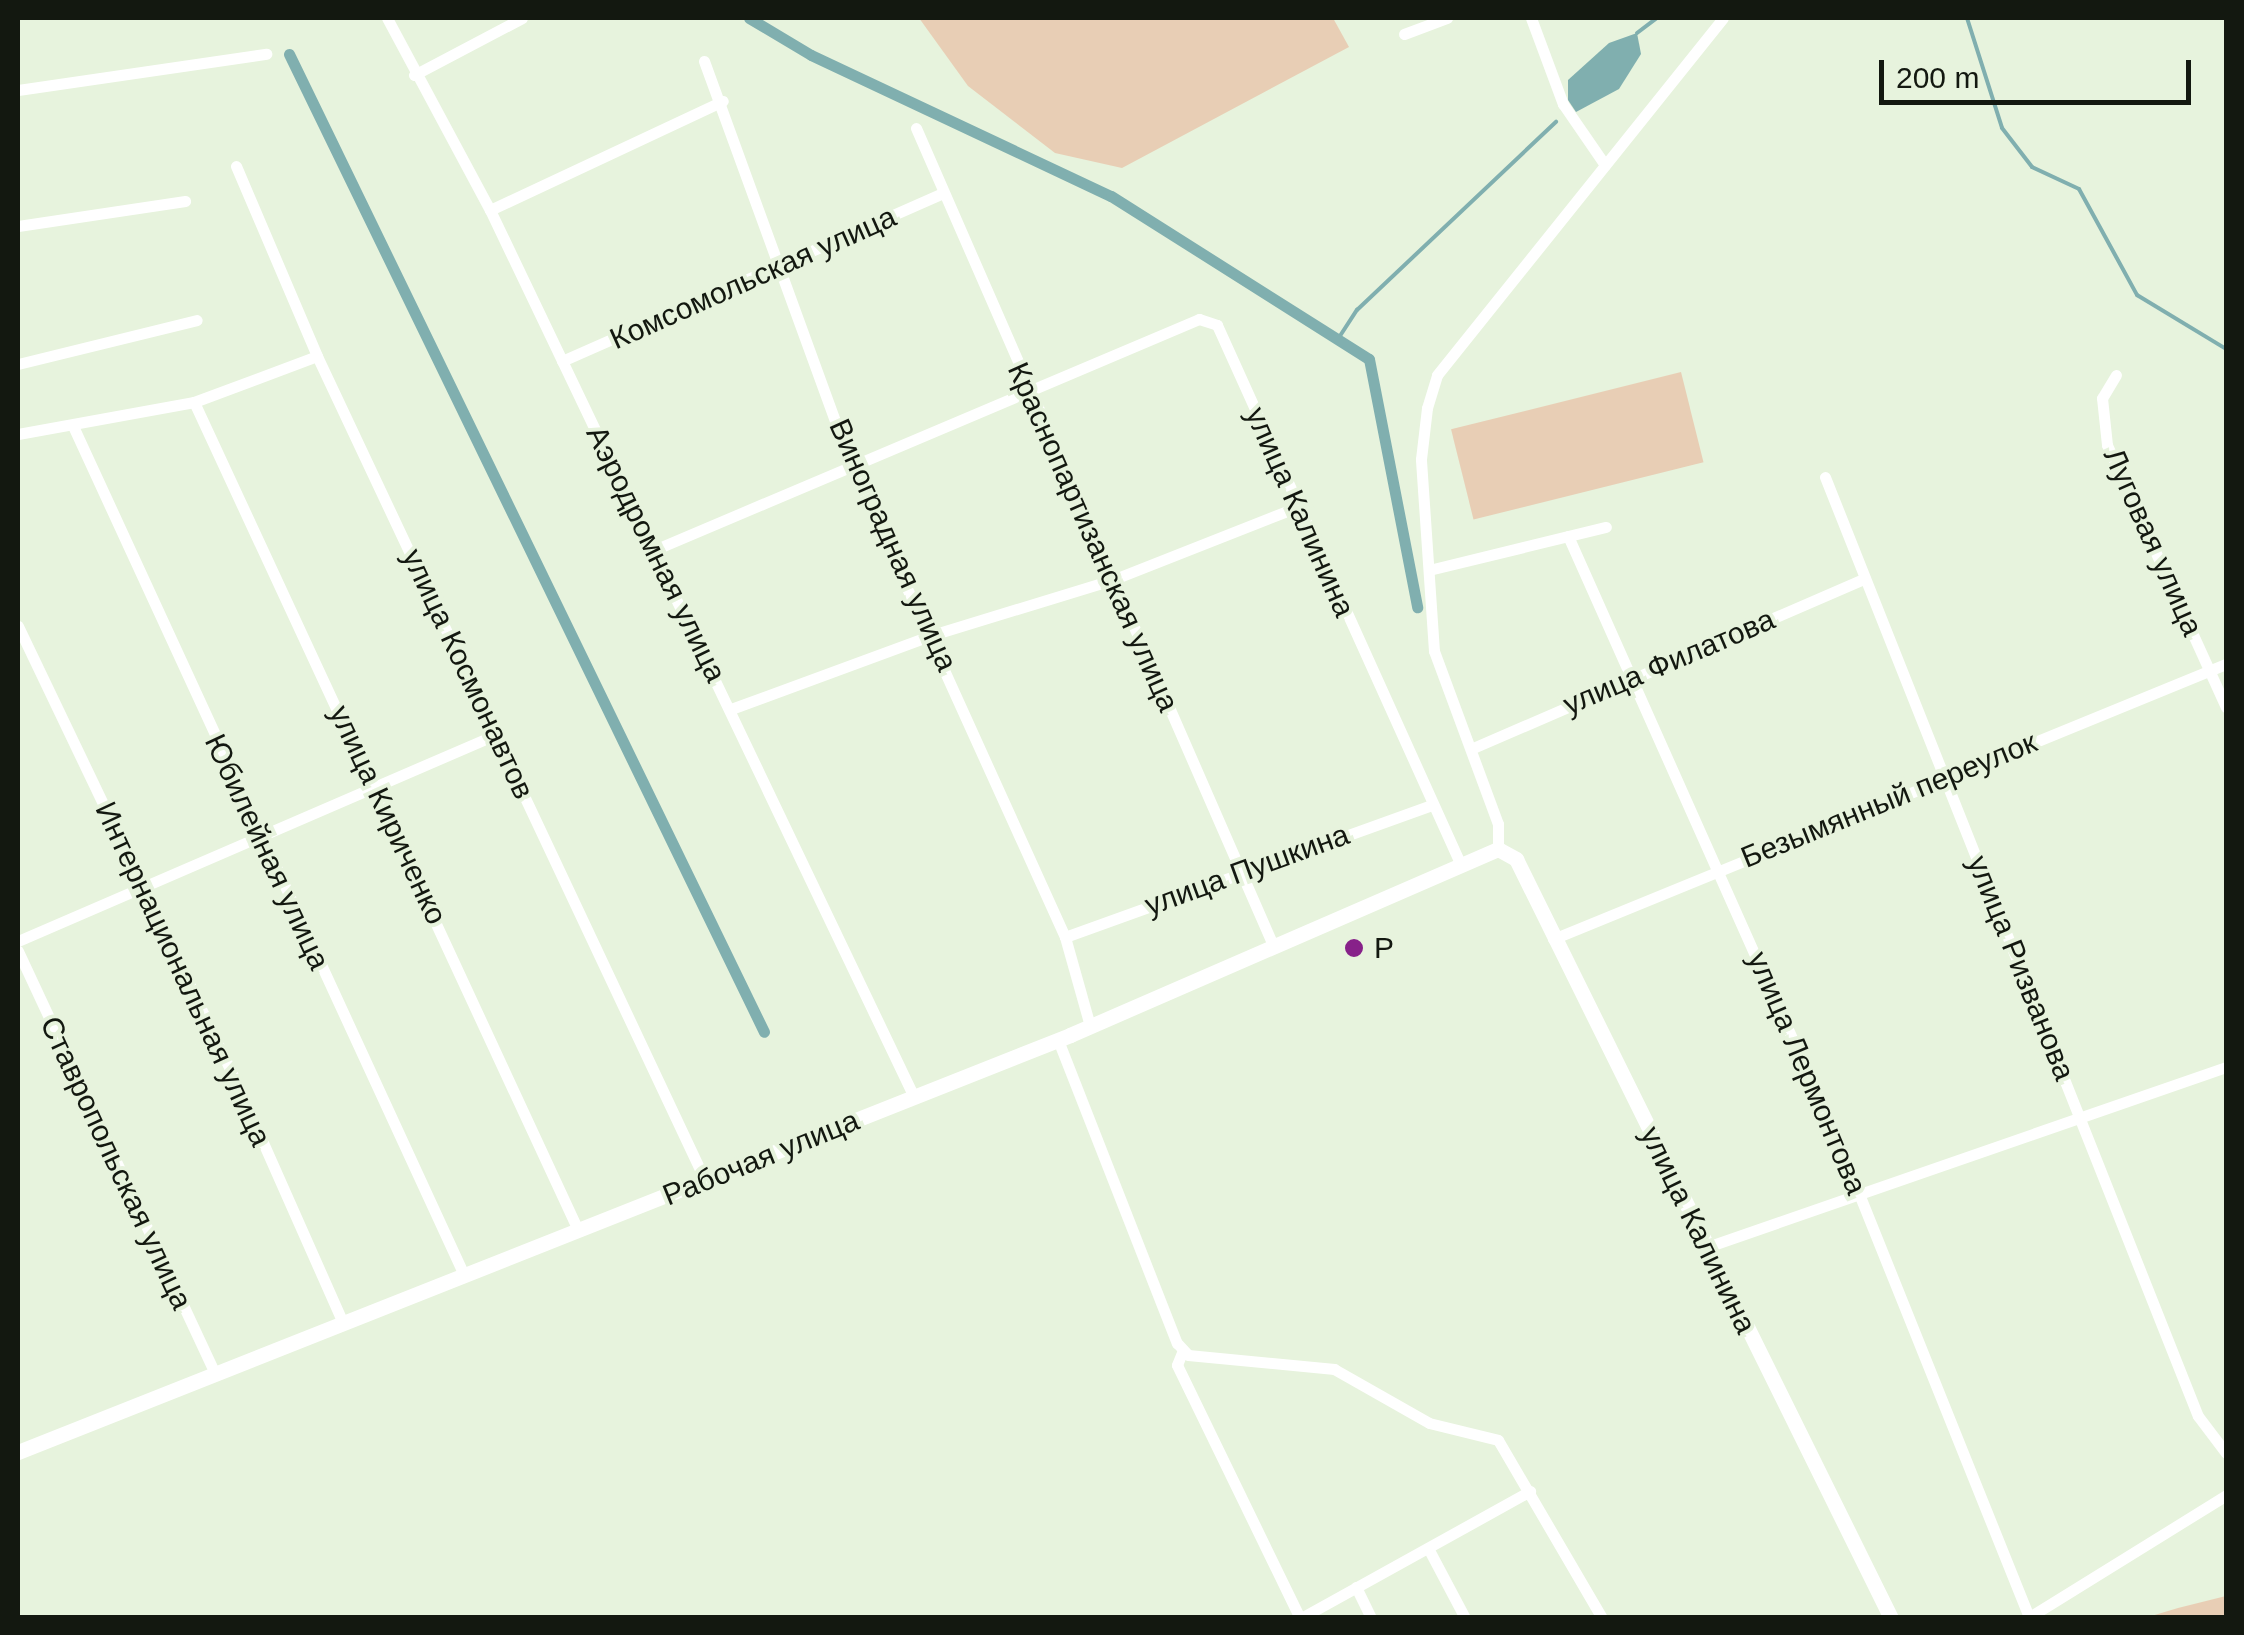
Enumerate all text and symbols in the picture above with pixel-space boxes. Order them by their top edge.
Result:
scale bar [1884,40,2196,102]
text: 200 m [1896,61,1979,94]
street label: Комсомольская улица [604,199,902,357]
street label: Краснопартизанская улица [1000,357,1186,717]
street label: улица Калинина [1238,402,1362,622]
street label: Виноградная улица [821,413,965,677]
street label: Аэродромная улица [578,420,734,688]
street label: Луговая улица [2096,443,2210,641]
street label: улица Космонавтов [394,543,542,805]
street label: улица Филатова [1558,601,1780,723]
street label: улица Кириченко [321,700,455,930]
street label: Безымянный переулок [1736,724,2042,876]
street label: Юбилейная улица [197,729,337,975]
street label: Интернациональная улица [87,796,279,1152]
street label: улица Пушкина [1140,816,1354,924]
street label: улица Ризванова [1960,850,2082,1086]
place label: Р [1374,930,1394,966]
marker: Р [1343,937,1365,959]
street label: улица Лермонтова [1740,946,1874,1200]
street label: Ставропольская улица [32,1011,200,1315]
street label: Рабочая улица [658,1102,864,1214]
street label: улица Калинина [1632,1121,1764,1339]

